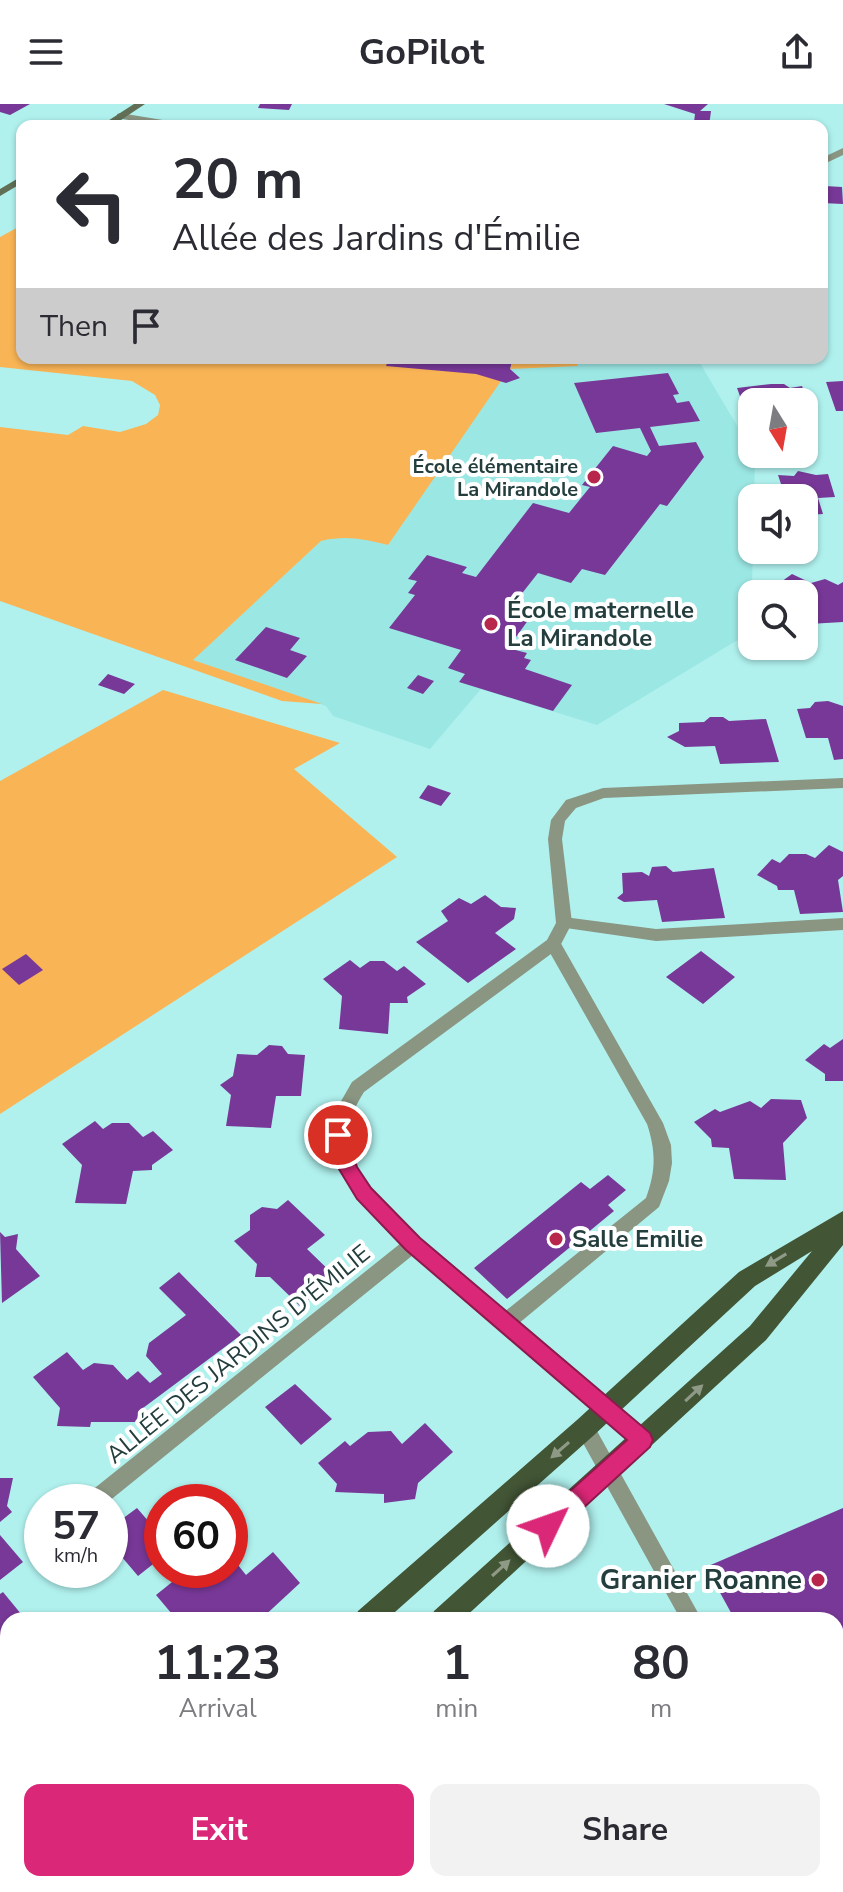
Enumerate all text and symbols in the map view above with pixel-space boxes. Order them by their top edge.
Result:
text: GoPilot [359,28,484,77]
icon: menu [24,30,68,74]
icon: share [775,30,819,74]
text: 20 m [172,141,303,218]
icon: left [40,152,144,256]
text: Allée des Jardins d'Émilie [172,214,581,263]
icon: arrive [124,304,168,348]
text: Then [40,306,108,347]
north arrow [738,388,818,468]
map controls [738,388,818,660]
place label: École élémentaire La Mirandole [413,453,578,503]
marker: École élémentaire La Mirandole [585,468,603,486]
button: sound [738,484,818,564]
button: search [738,580,818,660]
place label: École maternelle La Mirandole [507,594,694,654]
marker: École maternelle La Mirandole [482,615,500,633]
pin [304,1101,372,1169]
icon: arrive [316,1113,360,1157]
place label: Salle Emilie [572,1223,703,1255]
marker: Salle Emilie [547,1230,565,1248]
street label: ALLÉE DES JARDINS D'ÉMILIE [99,1237,377,1471]
one-way arrow [766,1253,787,1268]
one-way arrow [684,1384,703,1402]
one-way arrow [551,1440,570,1458]
speed limit sign: 60 [144,1484,248,1588]
position arrow [506,1484,590,1568]
text: 57 [52,1499,100,1553]
text: km/h [54,1542,98,1569]
one-way arrow [492,1559,511,1577]
place label: Granier Roanne [600,1561,802,1599]
marker: Granier Roanne [809,1571,827,1589]
text: 11:23 [154,1630,281,1696]
text: 1 [442,1630,471,1696]
text: 80 [632,1630,690,1696]
text: Arrival [178,1691,257,1726]
text: min [435,1691,478,1726]
text: m [650,1691,672,1726]
button: Exit [24,1784,414,1876]
button: Share [430,1784,820,1876]

